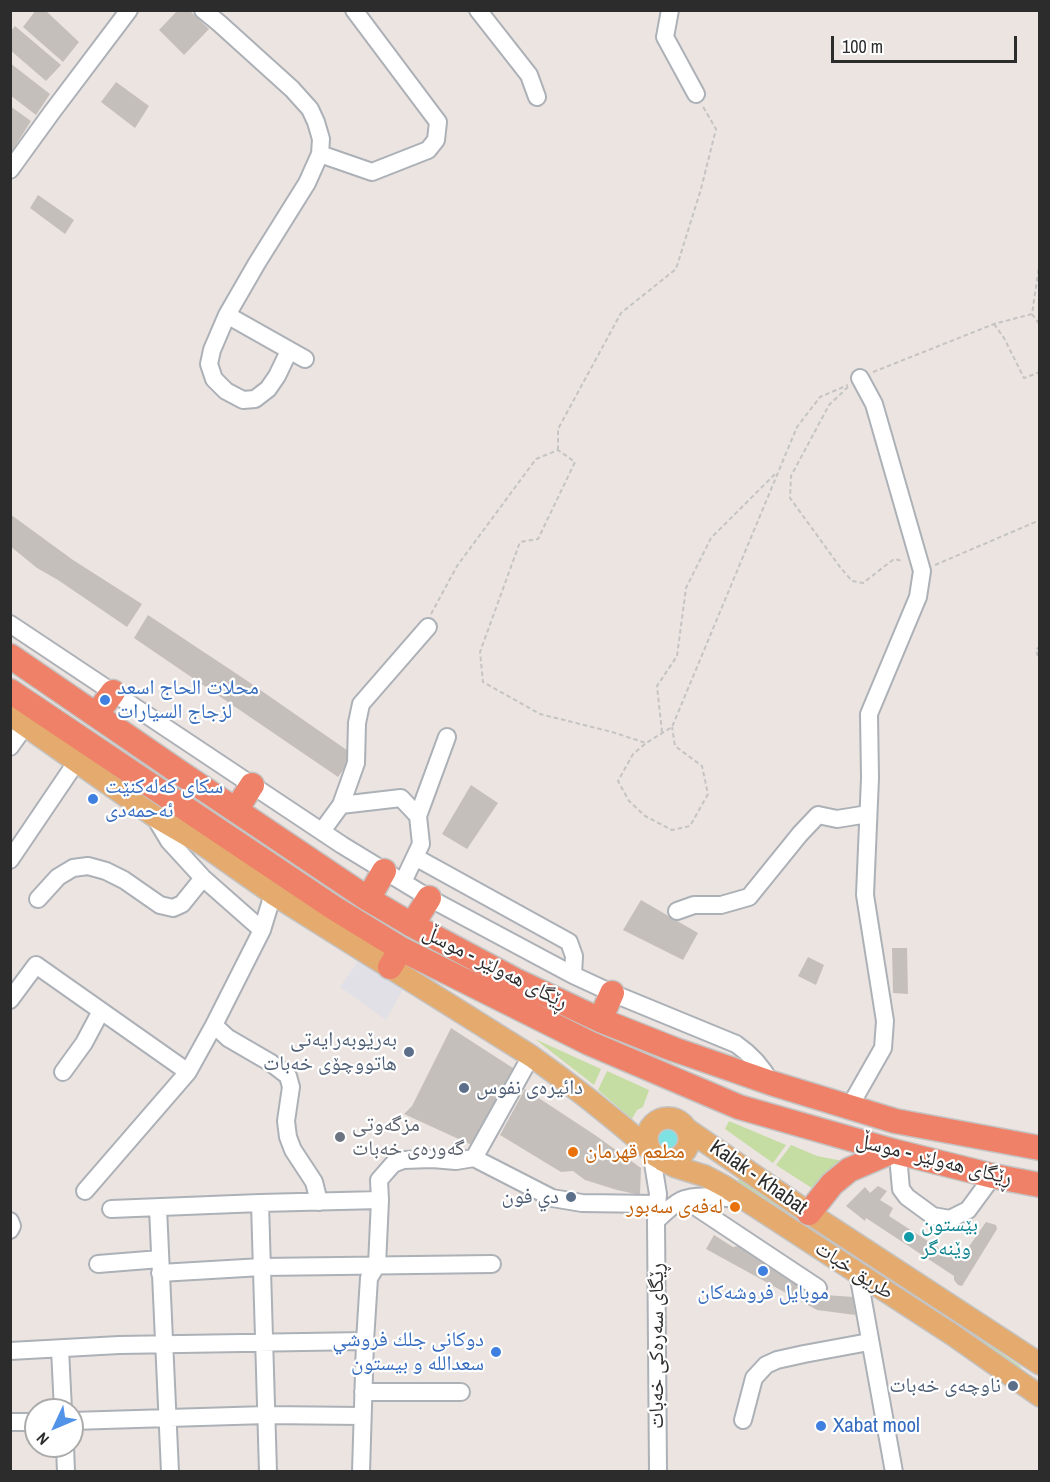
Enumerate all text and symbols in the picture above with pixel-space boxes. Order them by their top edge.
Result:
scale bar [834,24,1020,62]
text: 100 m [842,34,883,59]
place label: محلات الحاج اسعد لزجاج السيارات [117,675,259,725]
marker: محلات الحاج اسعد لزجاج السيارات [98,693,112,707]
place label: سکای کەلەکنێت ئەحمەدی [105,774,223,824]
marker: سکای کەلەکنێت ئەحمەدی [86,792,100,806]
street label: ڕێگای هەولێر - موسڵ [418,921,572,1015]
place label: به‌رێوبه‌رایه‌تی هاتووچۆی خه‌بات [263,1027,397,1077]
marker: به‌رێوبه‌رایه‌تی هاتووچۆی خه‌بات [402,1045,416,1059]
place label: دائیرەی نفوس [476,1075,583,1101]
marker: دائیرەی نفوس [457,1081,471,1095]
place label: مزگەوتى گەورەى خەبات [352,1112,465,1162]
street label: ڕێگای هەولێر - موسڵ [854,1128,1014,1192]
marker: مزگەوتى گەورەى خەبات [333,1130,347,1144]
street label: Kalak - Khabat [705,1135,811,1221]
place label: مطعم قهرمان [585,1139,685,1165]
marker: مطعم قهرمان [566,1145,580,1159]
place label: دي فون [502,1184,559,1210]
marker: دي فون [564,1190,578,1204]
place label: لەفەی سەبور [626,1194,723,1220]
marker: لەفەی سەبور [728,1200,742,1214]
place label: بێستون وێنەگر [921,1212,978,1262]
marker: بێستون وێنەگر [902,1230,916,1244]
street label: طريق خبات [810,1236,898,1306]
street label: ڕێگای سەرەکی خەبات [644,1263,670,1429]
marker: موبایل فروشەکان [756,1264,770,1278]
place label: موبایل فروشەکان [697,1280,829,1306]
place label: دوكانى جلك فروشي سعدالله و بيستون [332,1327,484,1377]
marker: دوكانى جلك فروشي سعدالله و بيستون [489,1345,503,1359]
place label: ناوچەی خەبات [889,1373,1001,1399]
marker: ناوچەی خەبات [1006,1379,1020,1393]
north arrow [24,1398,84,1458]
place label: Xabat mool [833,1413,920,1439]
marker: Xabat mool [814,1419,828,1433]
text: N [31,1428,54,1450]

